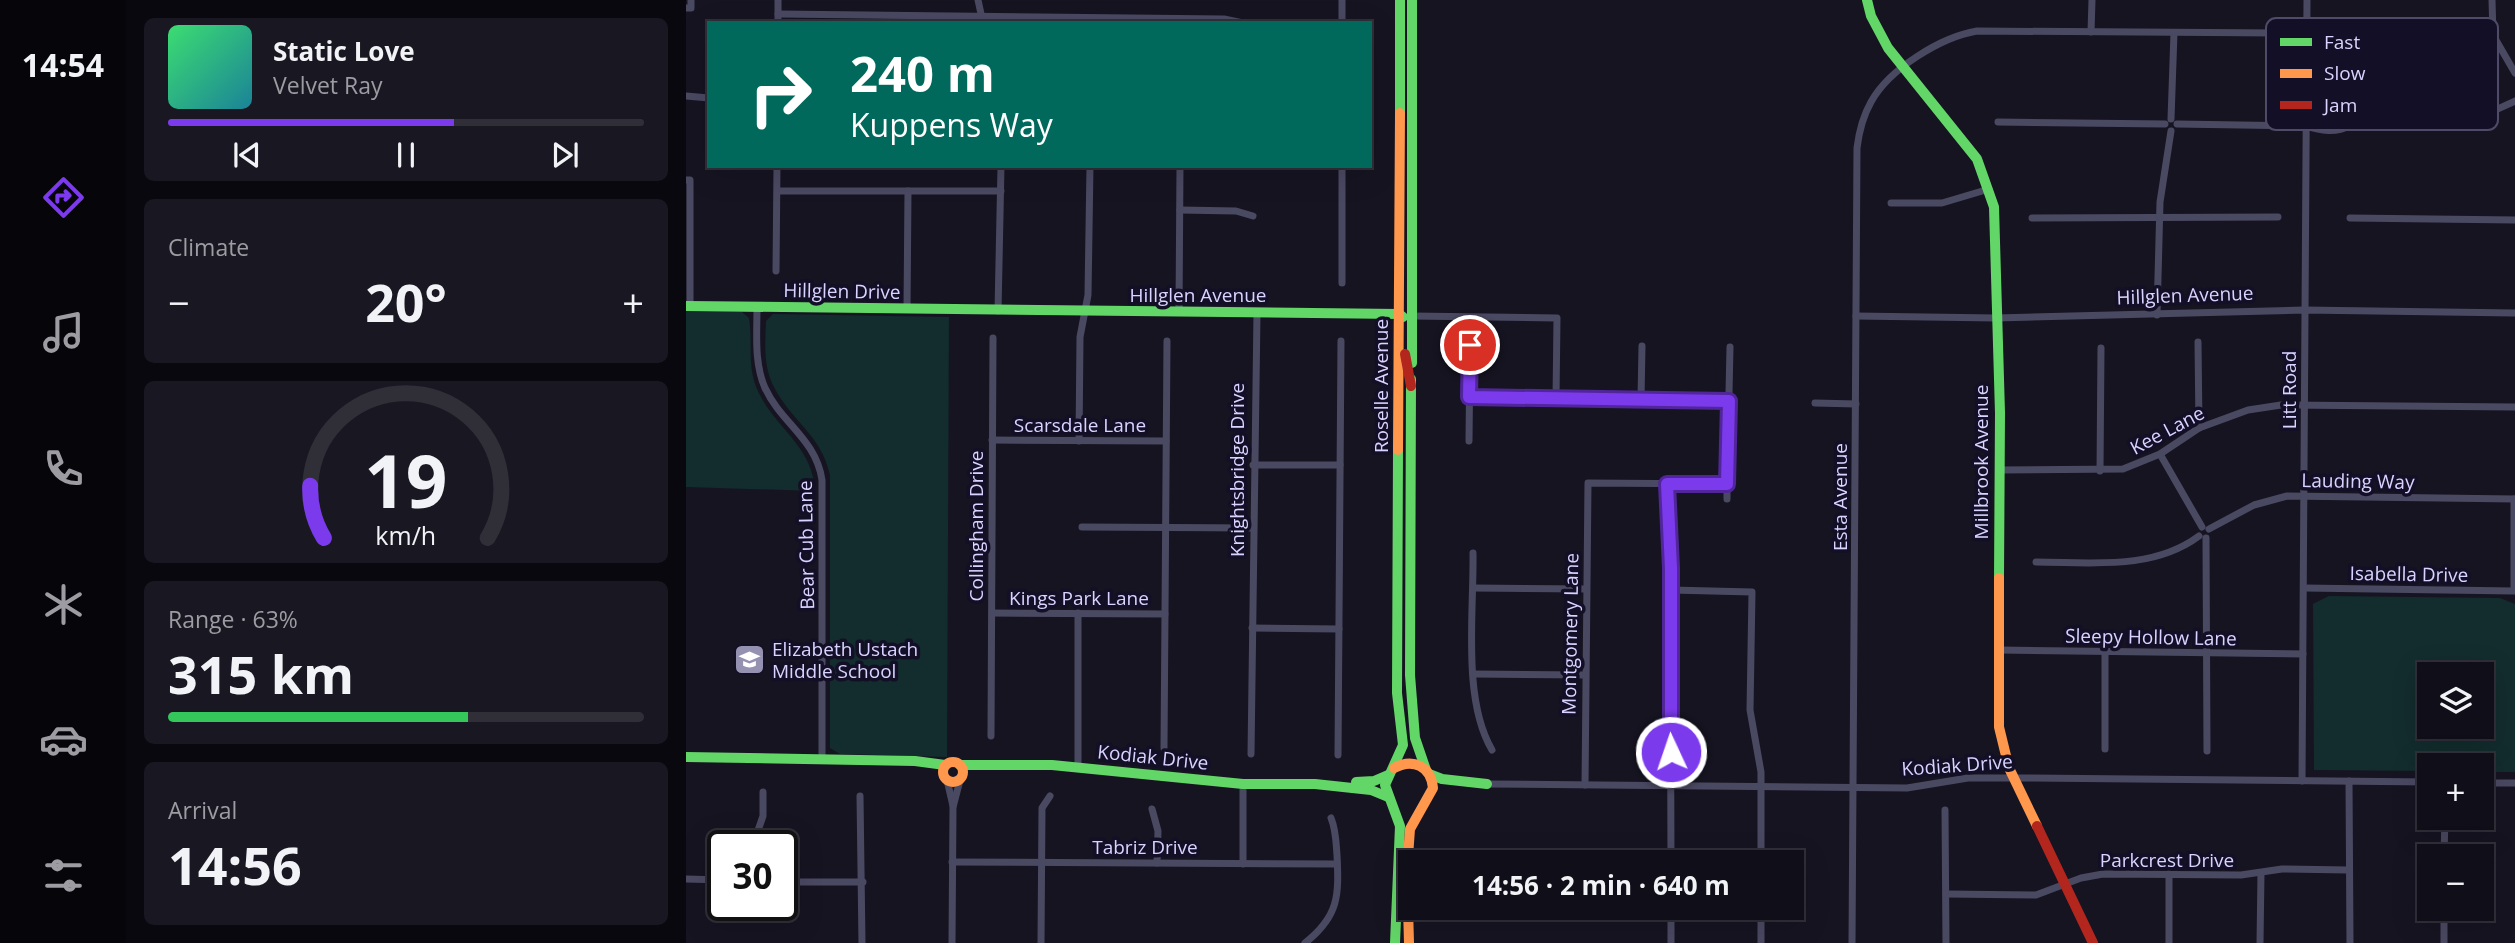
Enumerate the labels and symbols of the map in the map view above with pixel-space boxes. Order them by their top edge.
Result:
legend [2266,18,2498,130]
text: Fast [2324,29,2360,55]
text: Slow [2324,60,2366,86]
text: Jam [2322,92,2357,118]
street label: Hillglen Drive [783,277,901,305]
street label: Hillglen Avenue [2116,280,2254,310]
street label: Hillglen Avenue [1130,282,1266,308]
pin [1440,315,1500,375]
street label: Roselle Avenue [1368,319,1394,453]
street label: Litt Road [2276,351,2302,429]
street label: Knightsbridge Drive [1224,383,1250,557]
street label: Millbrook Avenue [1968,385,1994,539]
street label: Kee Lane [2125,400,2209,460]
street label: Scarsdale Lane [1014,412,1146,438]
street label: Esta Avenue [1827,443,1853,551]
street label: Collingham Drive [963,451,989,602]
street label: Lauding Way [2301,467,2415,495]
street label: Bear Cub Lane [792,480,820,610]
street label: Montgomery Lane [1556,553,1584,715]
street label: Isabella Drive [2349,560,2469,588]
street label: Kings Park Lane [1009,585,1149,611]
street label: Sleepy Hollow Lane [2065,623,2237,651]
place label: Elizabeth Ustach Middle School [772,636,918,684]
school or university icon: Elizabeth Ustach Middle School [732,643,766,677]
position arrow [1634,715,1708,789]
street label: Kodiak Drive [1096,738,1210,776]
street label: Kodiak Drive [1900,748,2014,782]
speed limit sign: 30 [707,830,798,921]
street label: Tabriz Drive [1092,834,1198,860]
street label: Parkcrest Drive [2100,847,2234,873]

